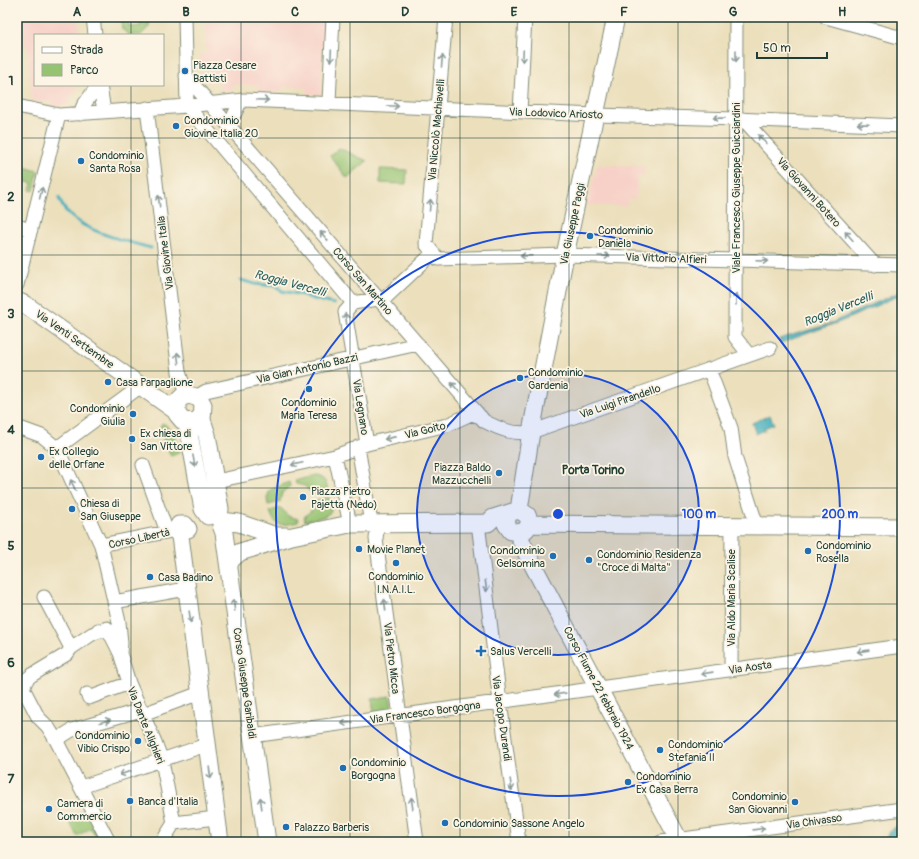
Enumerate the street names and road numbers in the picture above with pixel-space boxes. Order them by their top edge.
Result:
street label: Via Niccolò Machiavelli [426,79,447,181]
street label: Viale Francesco Giuseppe Guicciardini [730,102,743,273]
street label: Via Lodovico Ariosto [509,105,603,122]
street label: Via Giovanni Botero [774,155,843,230]
street label: Via Giuseppe Paggi [557,182,587,266]
street label: Via Giovine Italia [155,215,176,291]
street label: Corso San Martino [330,245,396,318]
street label: Via Vittorio Alfieri [625,251,707,266]
street label: Via Venti Settembre [33,307,117,372]
street label: Via Gian Antonio Bazzi [255,351,359,386]
street label: Via Legnano [350,378,371,436]
street label: Via Luigi Pirandello [578,382,662,421]
street label: Via Goito [403,419,447,442]
street label: Corso Libertà [107,526,171,551]
street label: Via Aldo Maria Scalise [725,549,738,647]
street label: Via Pietro Micca [381,621,402,695]
street label: Corso Fiume 22 febbraio 1924 [560,624,637,753]
street label: Corso Giuseppe Garibaldi [230,627,259,739]
street label: Via Aosta [728,658,773,677]
street label: Via Jacopo Durandi [489,675,514,762]
street label: Via Dante Alighieri [124,685,167,766]
street label: Via Francesco Borgogna [369,698,481,727]
street label: Via Chivasso [785,811,843,832]

